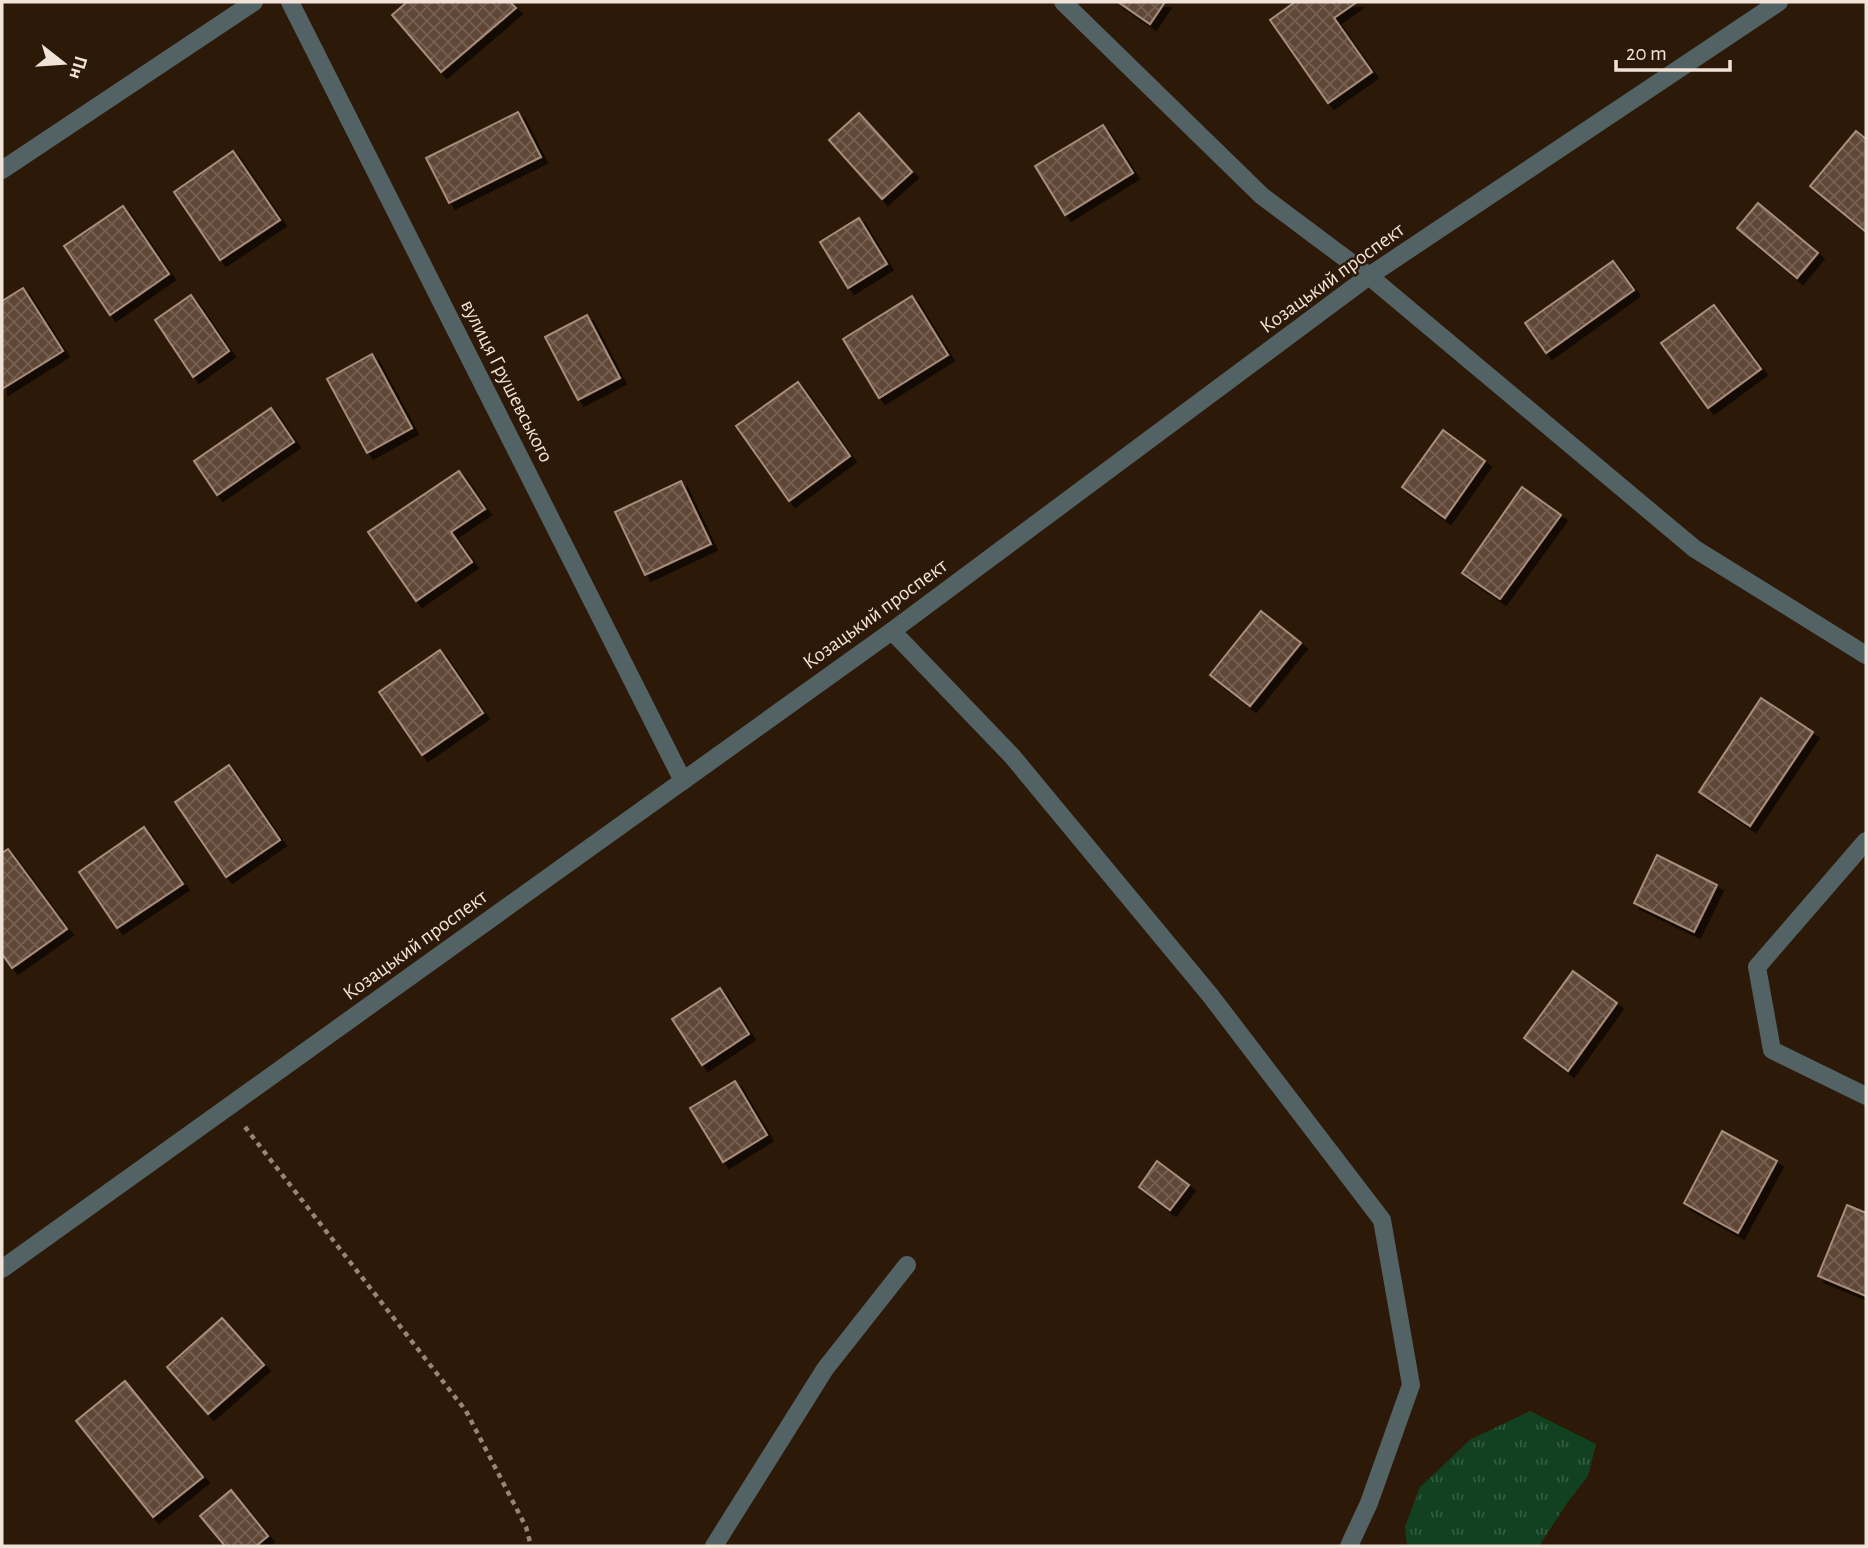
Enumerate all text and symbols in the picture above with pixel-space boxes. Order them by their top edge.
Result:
north arrow [28,28,98,98]
scale bar [1616,28,1730,72]
text: 20 m [1626,43,1667,64]
text: Пн [65,54,90,81]
street label: Козацький проспект [1256,219,1408,337]
street label: вулиця Грушевського [457,296,557,466]
street label: Козацький проспект [799,555,951,673]
street label: Козацький проспект [339,886,491,1004]

